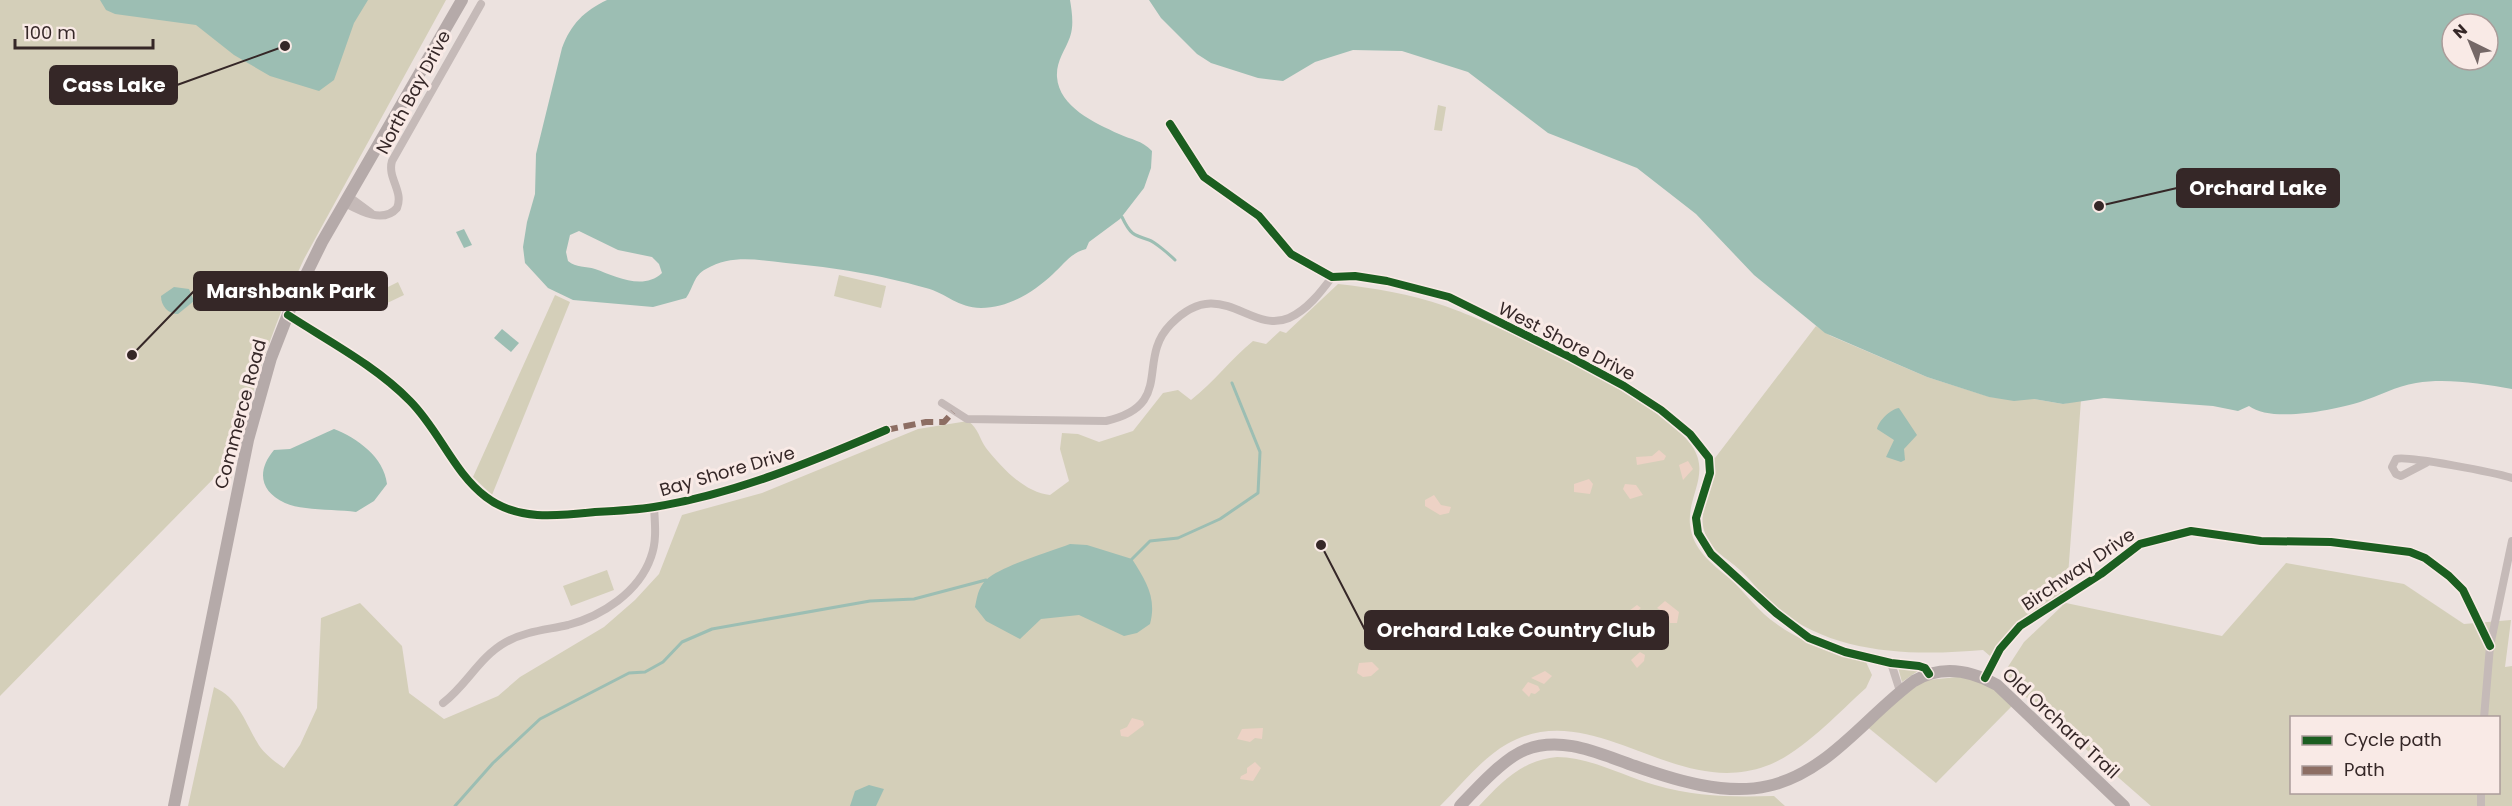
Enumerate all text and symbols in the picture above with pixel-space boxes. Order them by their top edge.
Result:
scale bar [15,12,153,50]
north arrow [2440,12,2500,72]
text: N [2448,19,2472,44]
text: 100 m [24,20,76,45]
street label: North Bay Drive [370,26,456,158]
callout: Cass Lake [50,66,177,104]
text: Cass Lake [62,71,166,99]
callout: Orchard Lake [2177,169,2339,207]
text: Orchard Lake [2189,174,2327,202]
callout: Marshbank Park [194,272,387,310]
text: Marshbank Park [206,277,376,305]
street label: West Shore Drive [1494,296,1640,386]
street label: Commerce Road [208,336,272,492]
street label: Bay Shore Drive [656,440,798,502]
street label: Birchway Drive [2016,522,2140,616]
callout: Orchard Lake Country Club [1365,611,1668,649]
text: Orchard Lake Country Club [1377,616,1656,644]
street label: Old Orchard Trail [1997,662,2125,784]
legend [2290,716,2500,794]
text: Cycle path [2344,727,2442,752]
text: Path [2344,757,2385,782]

